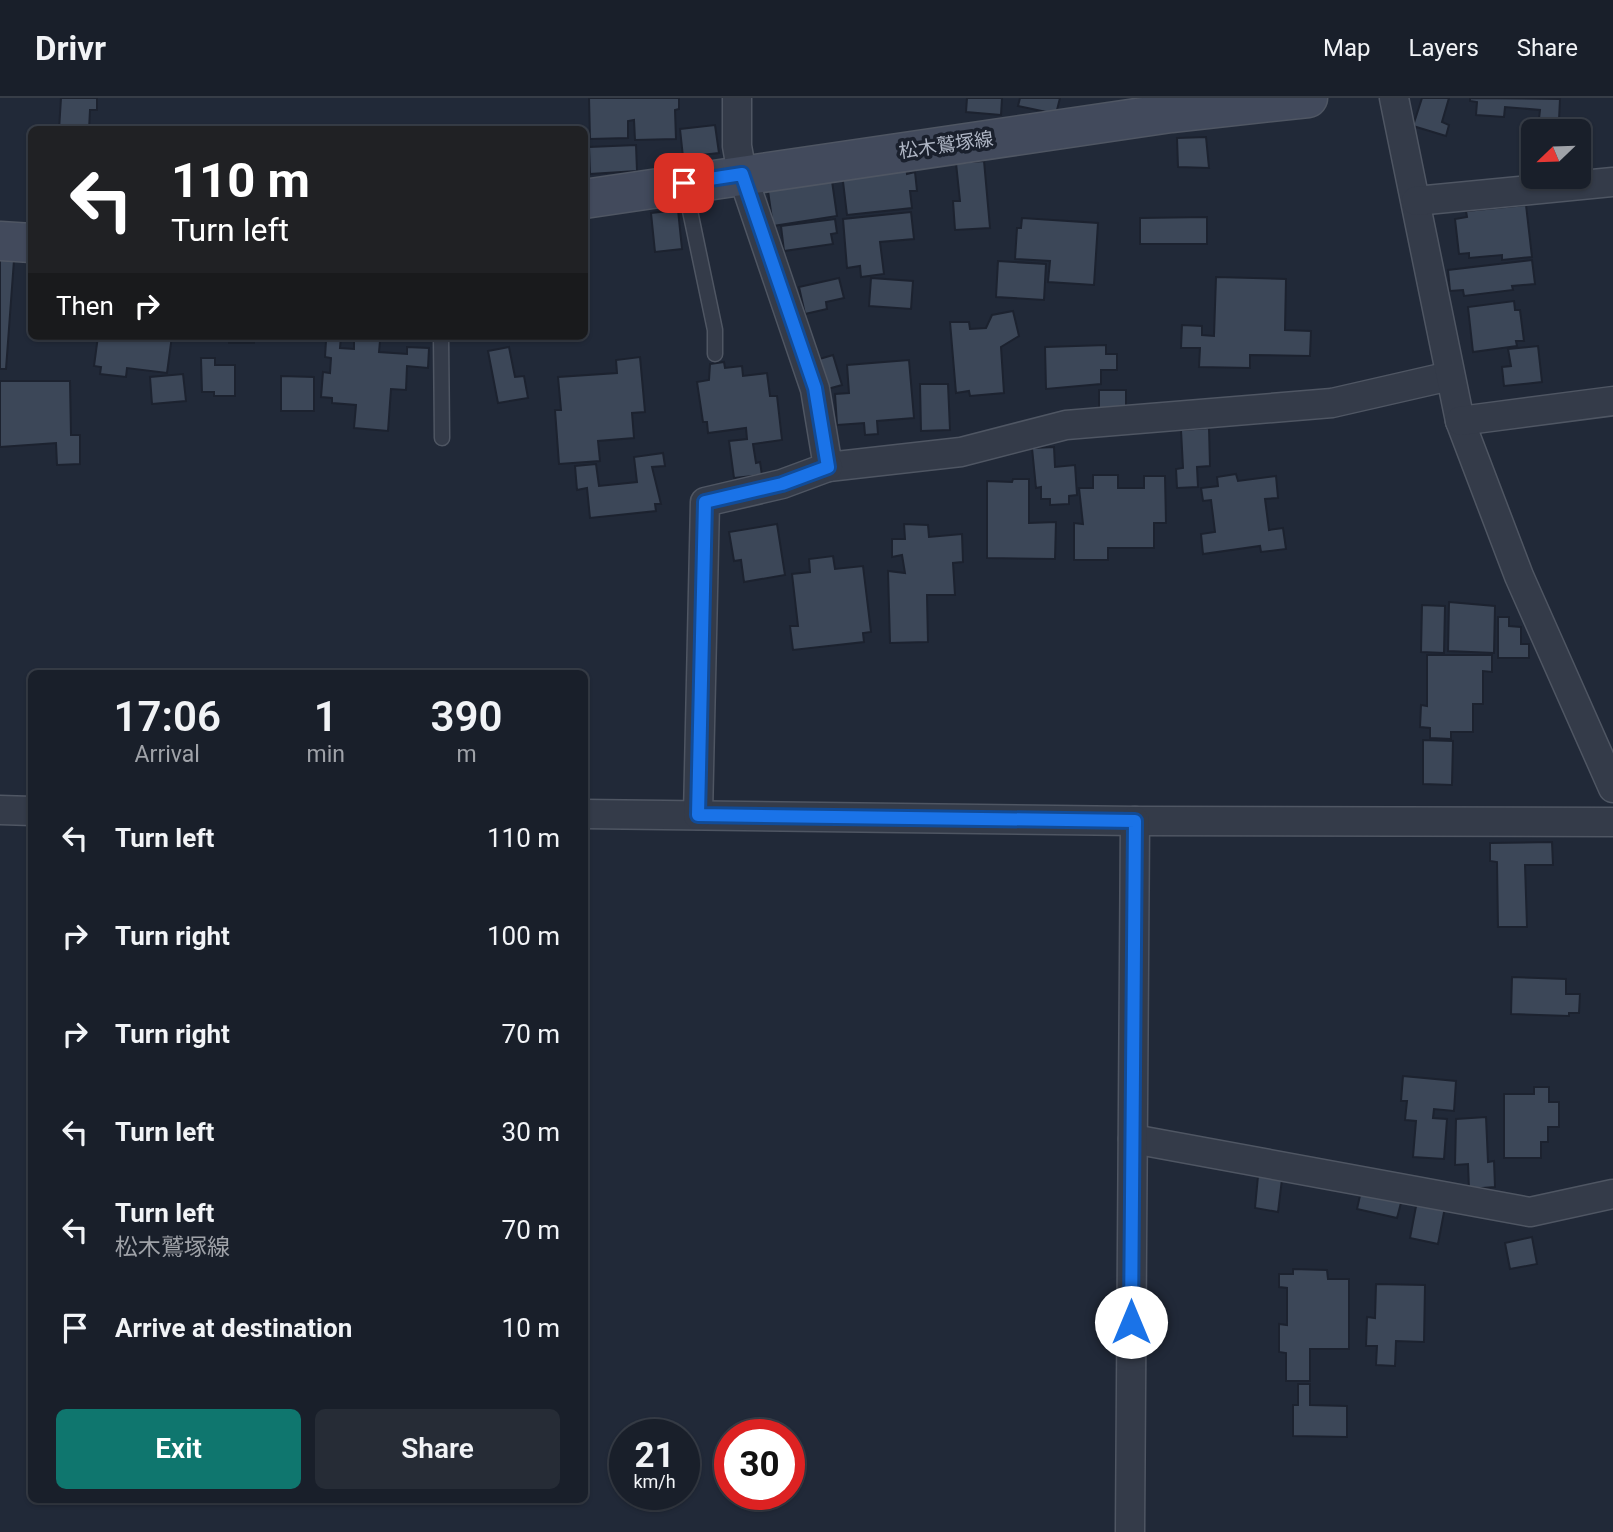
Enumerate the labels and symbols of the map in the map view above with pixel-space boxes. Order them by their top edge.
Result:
north arrow [1521,119,1591,189]
street label: 松木鷲塚線 [897,127,995,163]
pin [654,153,714,213]
position arrow [1094,1285,1168,1359]
speed limit sign: 30 [714,1419,805,1510]

